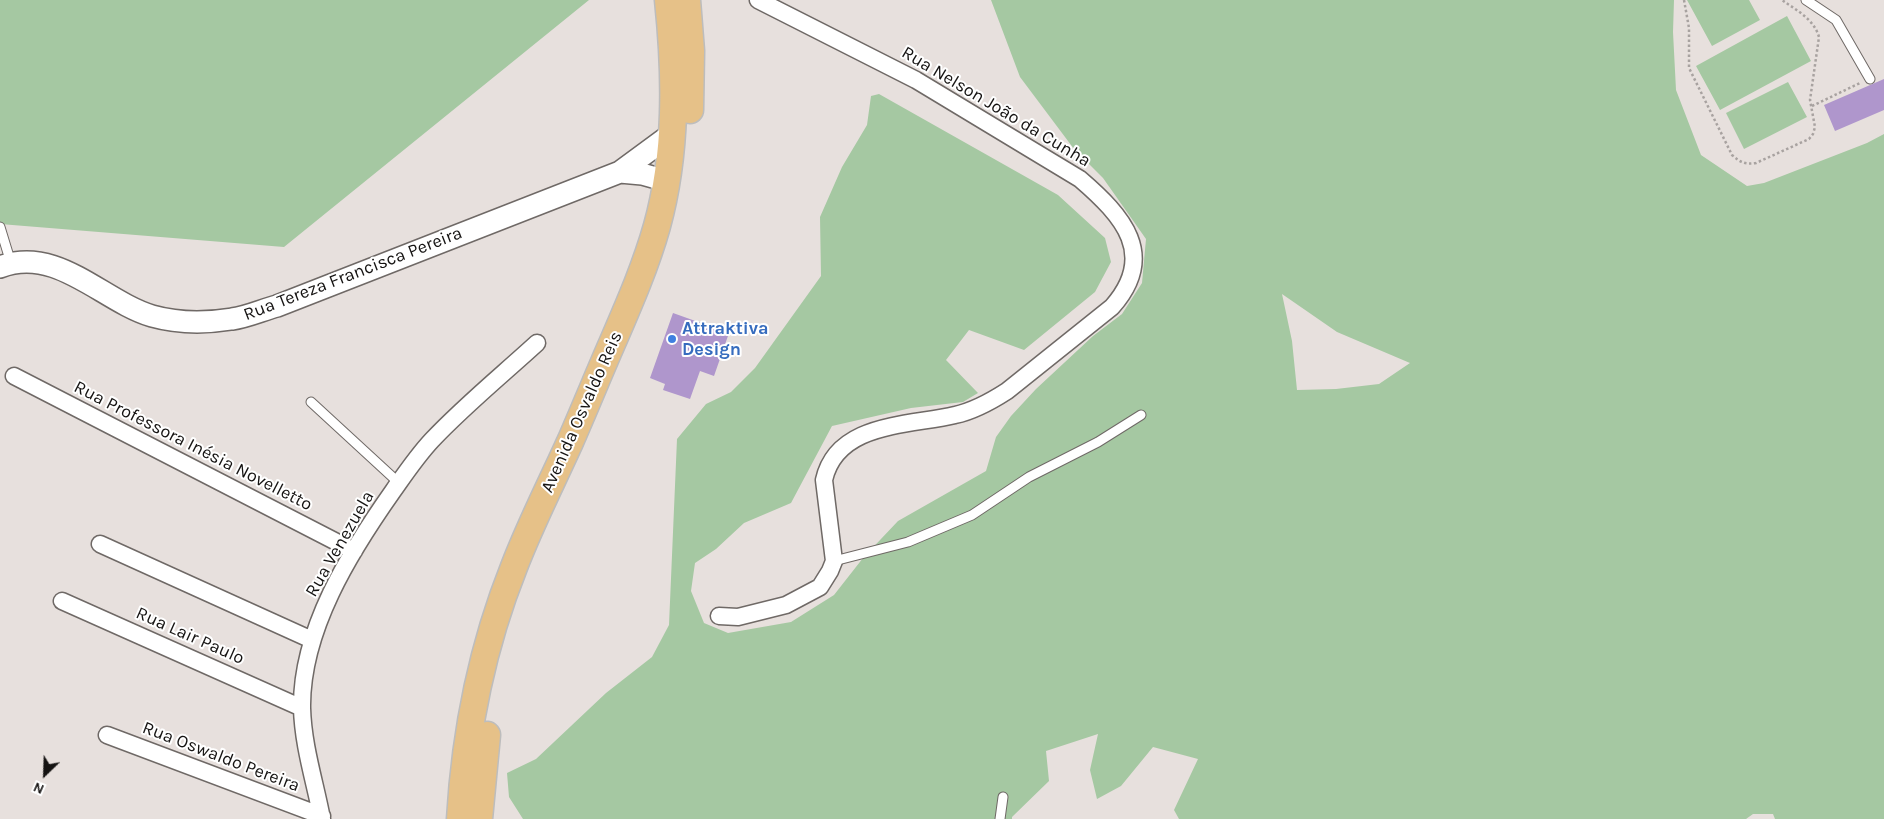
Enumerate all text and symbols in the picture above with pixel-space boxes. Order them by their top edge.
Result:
street label: Rua Nelson João da Cunha [898,42,1094,172]
street label: Rua Tereza Francisca Pereira [241,222,465,326]
place label: Attraktiva Design [682,318,769,360]
street label: Avenida Osvaldo Reis [537,328,627,496]
marker: Attraktiva Design [666,333,678,345]
street label: Rua Professora Inésia Novelletto [70,376,316,516]
street label: Rua Venezuela [301,487,379,601]
street label: Rua Lair Paulo [133,602,247,670]
street label: Rua Oswaldo Pereira [139,717,303,797]
north arrow [20,749,70,799]
text: N [31,778,47,798]

